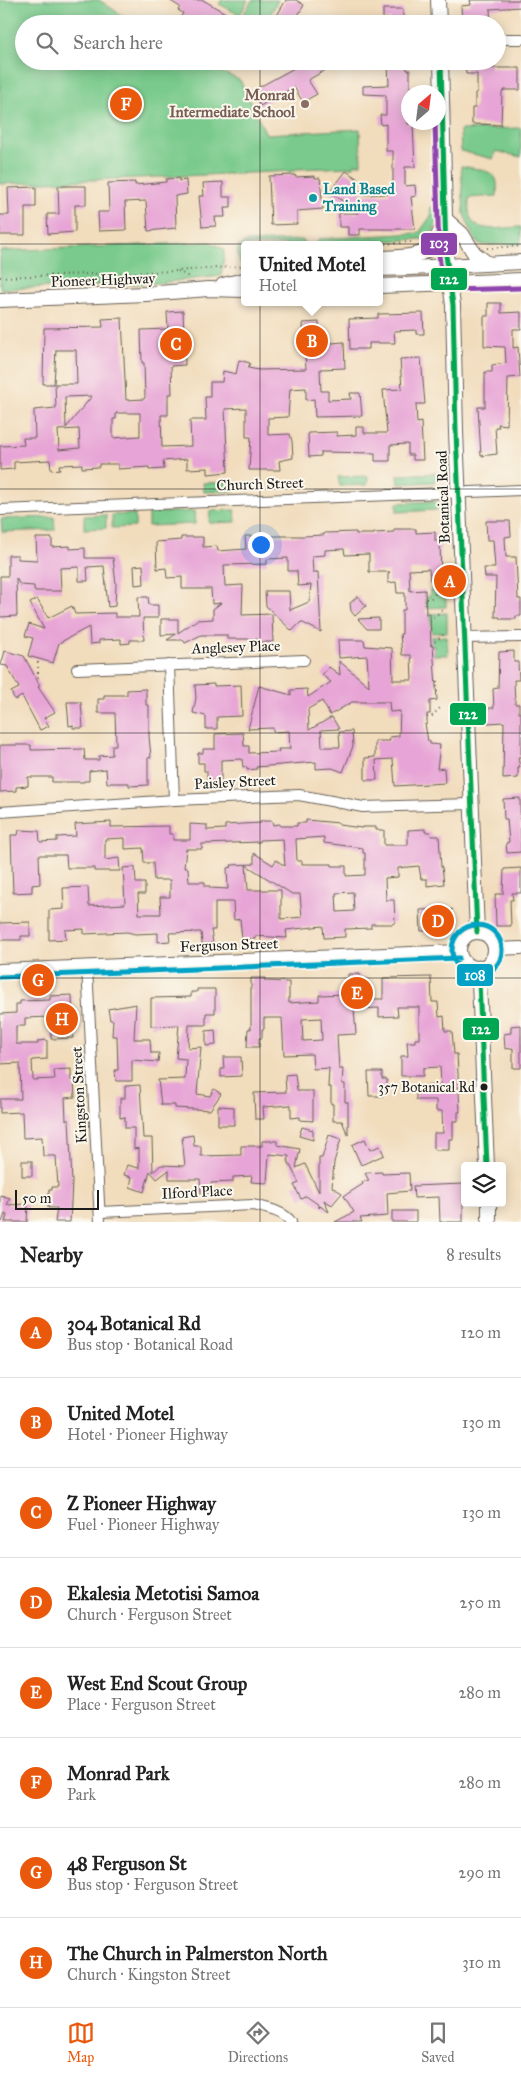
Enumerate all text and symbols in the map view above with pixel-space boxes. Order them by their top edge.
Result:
search box [15,15,506,70]
icon: search [33,29,61,57]
text: Search here [73,31,163,54]
pin: F [110,85,142,123]
north arrow [401,85,446,130]
place label: Monrad Intermediate School [169,86,296,121]
marker: Monrad Intermediate School [299,98,311,110]
place label: Land Based Training [322,180,395,216]
marker: Land Based Training [307,192,319,204]
line badge: 103 [420,232,458,256]
text: 103 [429,235,449,253]
popup [241,241,383,306]
text: United Motel [258,253,366,276]
line badge: 122 [430,267,468,291]
street label: Pioneer Highway [50,269,157,291]
text: 122 [439,271,460,288]
text: Hotel [258,276,297,295]
pin: B [296,322,328,360]
pin: C [160,325,192,363]
street label: Botanical Road [432,450,454,544]
street label: Church Street [216,473,305,495]
your location [248,532,274,558]
pin: A [434,562,466,600]
street label: Anglesey Place [190,636,281,658]
line badge: 122 [449,702,487,726]
text: 122 [458,706,479,723]
street label: Paisley Street [194,771,277,793]
pin: D [422,902,454,940]
street label: Ferguson Street [180,934,279,956]
pin: G [22,961,54,999]
line badge: 108 [456,963,494,987]
text: 108 [464,967,486,984]
pin: E [341,974,373,1012]
pin: H [46,1000,78,1038]
line badge: 122 [462,1017,500,1041]
text: 122 [471,1021,492,1038]
street label: Kingston Street [67,1045,91,1144]
place label: 357 Botanical Rd [378,1079,475,1096]
marker: 357 Botanical Rd [479,1082,489,1092]
map controls [461,1162,506,1207]
button: layers [461,1162,506,1207]
street label: Ilford Place [161,1181,233,1203]
scale bar [15,1187,99,1210]
text: 50 m [22,1190,51,1207]
text: Nearby [20,1242,83,1268]
text: 8 results [446,1245,501,1264]
text: 304 Botanical Rd [67,1312,201,1335]
text: A [31,1323,41,1342]
text: 120 m [461,1323,501,1342]
text: Bus stop · Botanical Road [67,1335,233,1354]
text: United Motel [67,1402,174,1425]
text: B [31,1413,41,1432]
text: 130 m [462,1413,501,1432]
text: Hotel · Pioneer Highway [67,1425,228,1444]
text: Z Pioneer Highway [67,1492,216,1515]
text: C [31,1503,41,1522]
text: 130 m [462,1503,501,1522]
text: Fuel · Pioneer Highway [67,1515,219,1534]
text: Ekalesia Metotisi Samoa [67,1582,259,1605]
text: D [30,1593,42,1612]
text: 250 m [460,1593,501,1612]
text: Church · Ferguson Street [67,1605,232,1624]
text: West End Scout Group [67,1672,247,1695]
text: E [30,1683,42,1702]
text: 280 m [458,1683,501,1702]
text: Place · Ferguson Street [67,1695,216,1714]
text: Monrad Park [67,1762,170,1785]
text: F [31,1773,41,1792]
text: 280 m [458,1773,501,1792]
text: Park [67,1785,96,1804]
text: 48 Ferguson St [67,1852,187,1875]
text: G [30,1863,42,1882]
text: 290 m [458,1863,501,1882]
text: Bus stop · Ferguson Street [67,1875,238,1894]
text: The Church in Palmerston North [67,1942,328,1965]
text: H [29,1953,43,1972]
text: 310 m [462,1953,501,1972]
text: Church · Kingston Street [67,1965,231,1984]
tab: Map [67,2019,95,2066]
tab: Directions [228,2019,288,2066]
tab: Saved [421,2019,454,2066]

